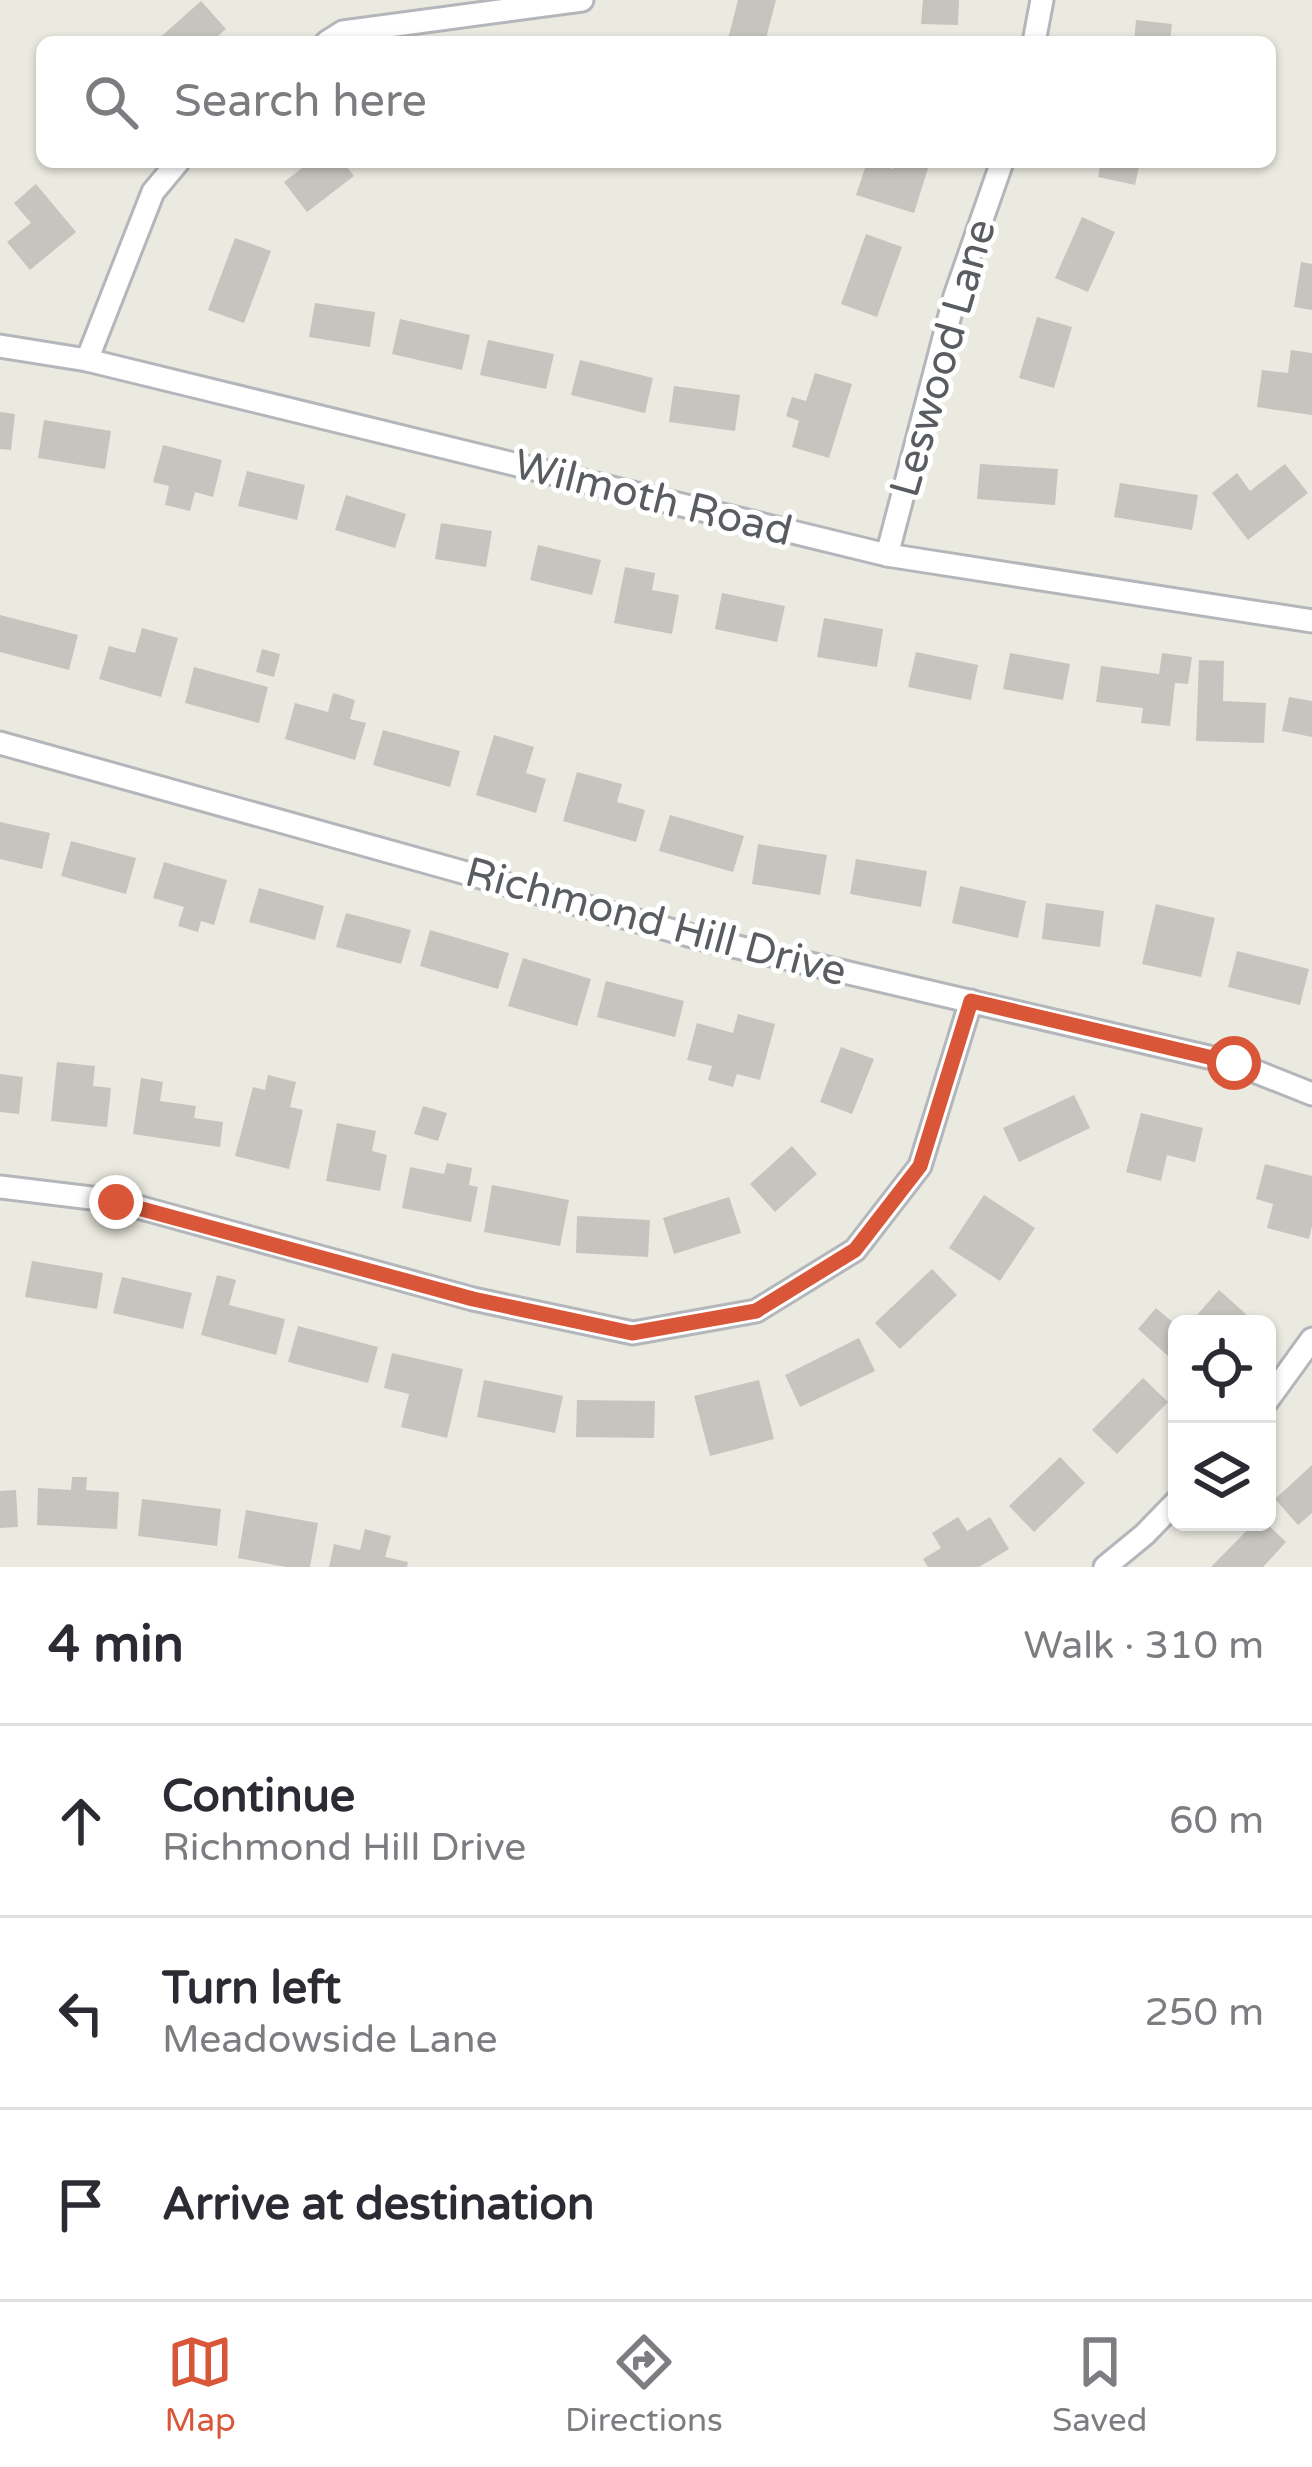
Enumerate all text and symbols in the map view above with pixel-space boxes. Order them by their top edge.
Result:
search box [36,36,1276,168]
icon: search [78,69,144,135]
text: Search here [174,75,427,129]
street label: Leswood Lane [879,213,1007,503]
street label: Wilmoth Road [509,439,797,557]
street label: Richmond Hill Drive [460,847,852,997]
route start [1207,1036,1261,1090]
route end [89,1175,143,1229]
map controls [1168,1315,1276,1531]
button: locate [1168,1315,1276,1423]
button: layers [1168,1423,1276,1531]
text: 4 min [48,1614,184,1676]
text: Walk · 310 m [1023,1622,1264,1669]
text: Continue [162,1770,355,1824]
icon: ahead [48,1788,114,1854]
text: 60 m [1169,1797,1264,1844]
text: Richmond Hill Drive [162,1824,526,1871]
text: Turn left [162,1962,341,2016]
icon: left [48,1980,114,2046]
text: 250 m [1145,1989,1264,2036]
text: Meadowside Lane [162,2016,498,2063]
icon: arrive [48,2172,114,2238]
text: Arrive at destination [162,2178,594,2232]
tab: Map [165,2329,236,2440]
tab: Directions [565,2329,723,2440]
tab: Saved [1052,2329,1147,2440]

